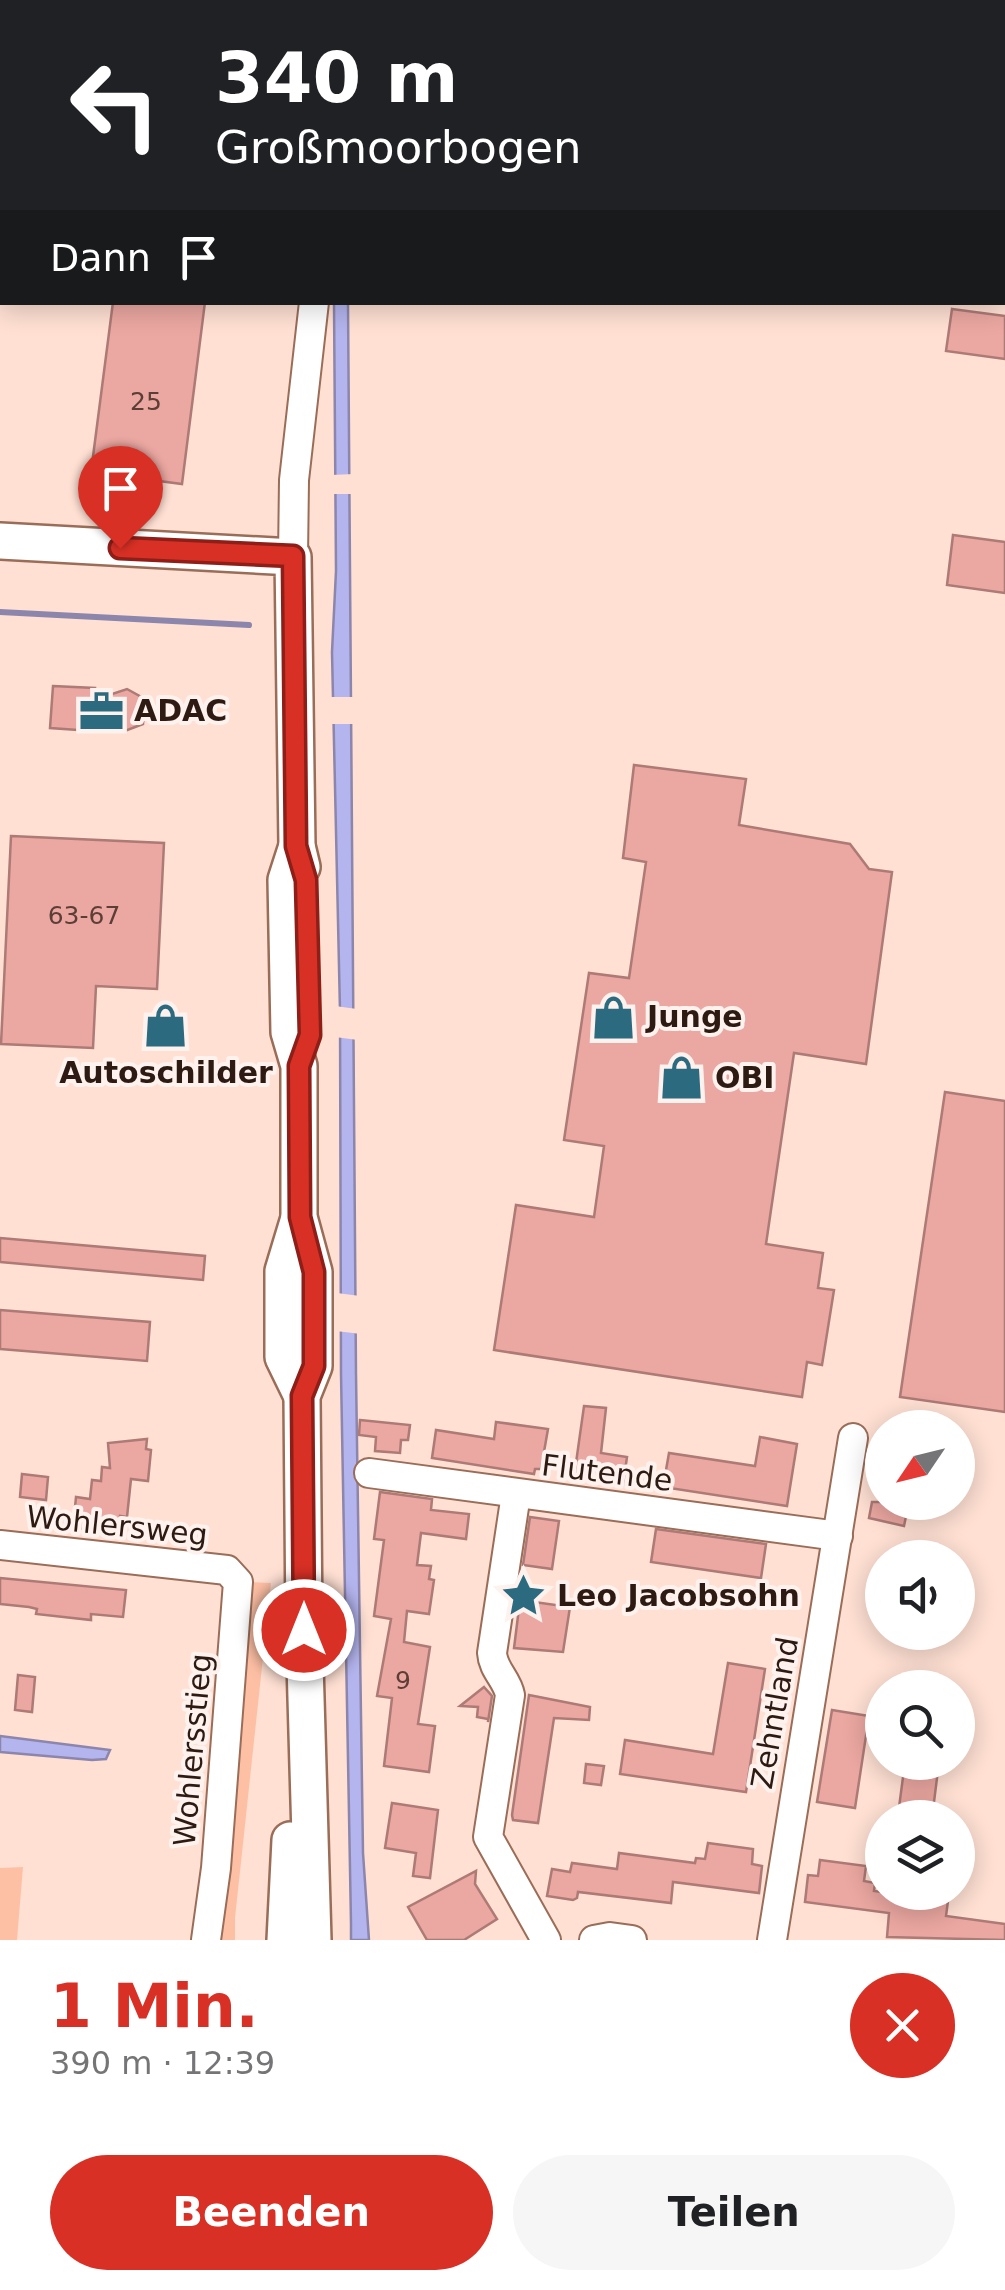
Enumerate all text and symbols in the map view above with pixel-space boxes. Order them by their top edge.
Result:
text: 340 m [215,37,458,119]
icon: left [50,40,180,170]
text: Großmoorbogen [215,121,582,174]
icon: arrive [171,230,226,285]
text: Dann [50,236,151,280]
house number: 25 [130,387,162,416]
pin [78,446,163,549]
icon: arrive [93,461,148,516]
office icon: ADAC [77,687,125,735]
place label: ADAC [134,693,227,728]
house number: 63-67 [48,901,120,930]
shop icon: Junge [590,993,638,1041]
place label: Junge [645,999,743,1034]
shop icon: Autoschilder [142,1002,190,1050]
shop icon: OBI [658,1054,706,1102]
place label: Autoschilder [59,1055,273,1090]
place label: OBI [715,1060,775,1095]
north arrow [865,1410,975,1520]
map controls [865,1410,975,1910]
street label: Flutende [540,1447,674,1498]
street label: Wohlersweg [25,1499,209,1552]
button: sound [865,1540,975,1650]
place icon: Leo Jacobsohn [500,1572,548,1620]
position arrow [252,1578,356,1682]
place label: Leo Jacobsohn [557,1578,800,1613]
street label: Zehntland [744,1634,805,1792]
street label: Wohlersstieg [167,1652,218,1848]
house number: 9 [395,1666,411,1695]
button: search [865,1670,975,1780]
button: layers [865,1800,975,1910]
text: 1 Min. [50,1971,258,2041]
button: close [850,1973,955,2078]
text: 390 m · 12:39 [50,2044,275,2082]
button: Beenden [50,2155,493,2270]
button: Teilen [513,2155,955,2270]

